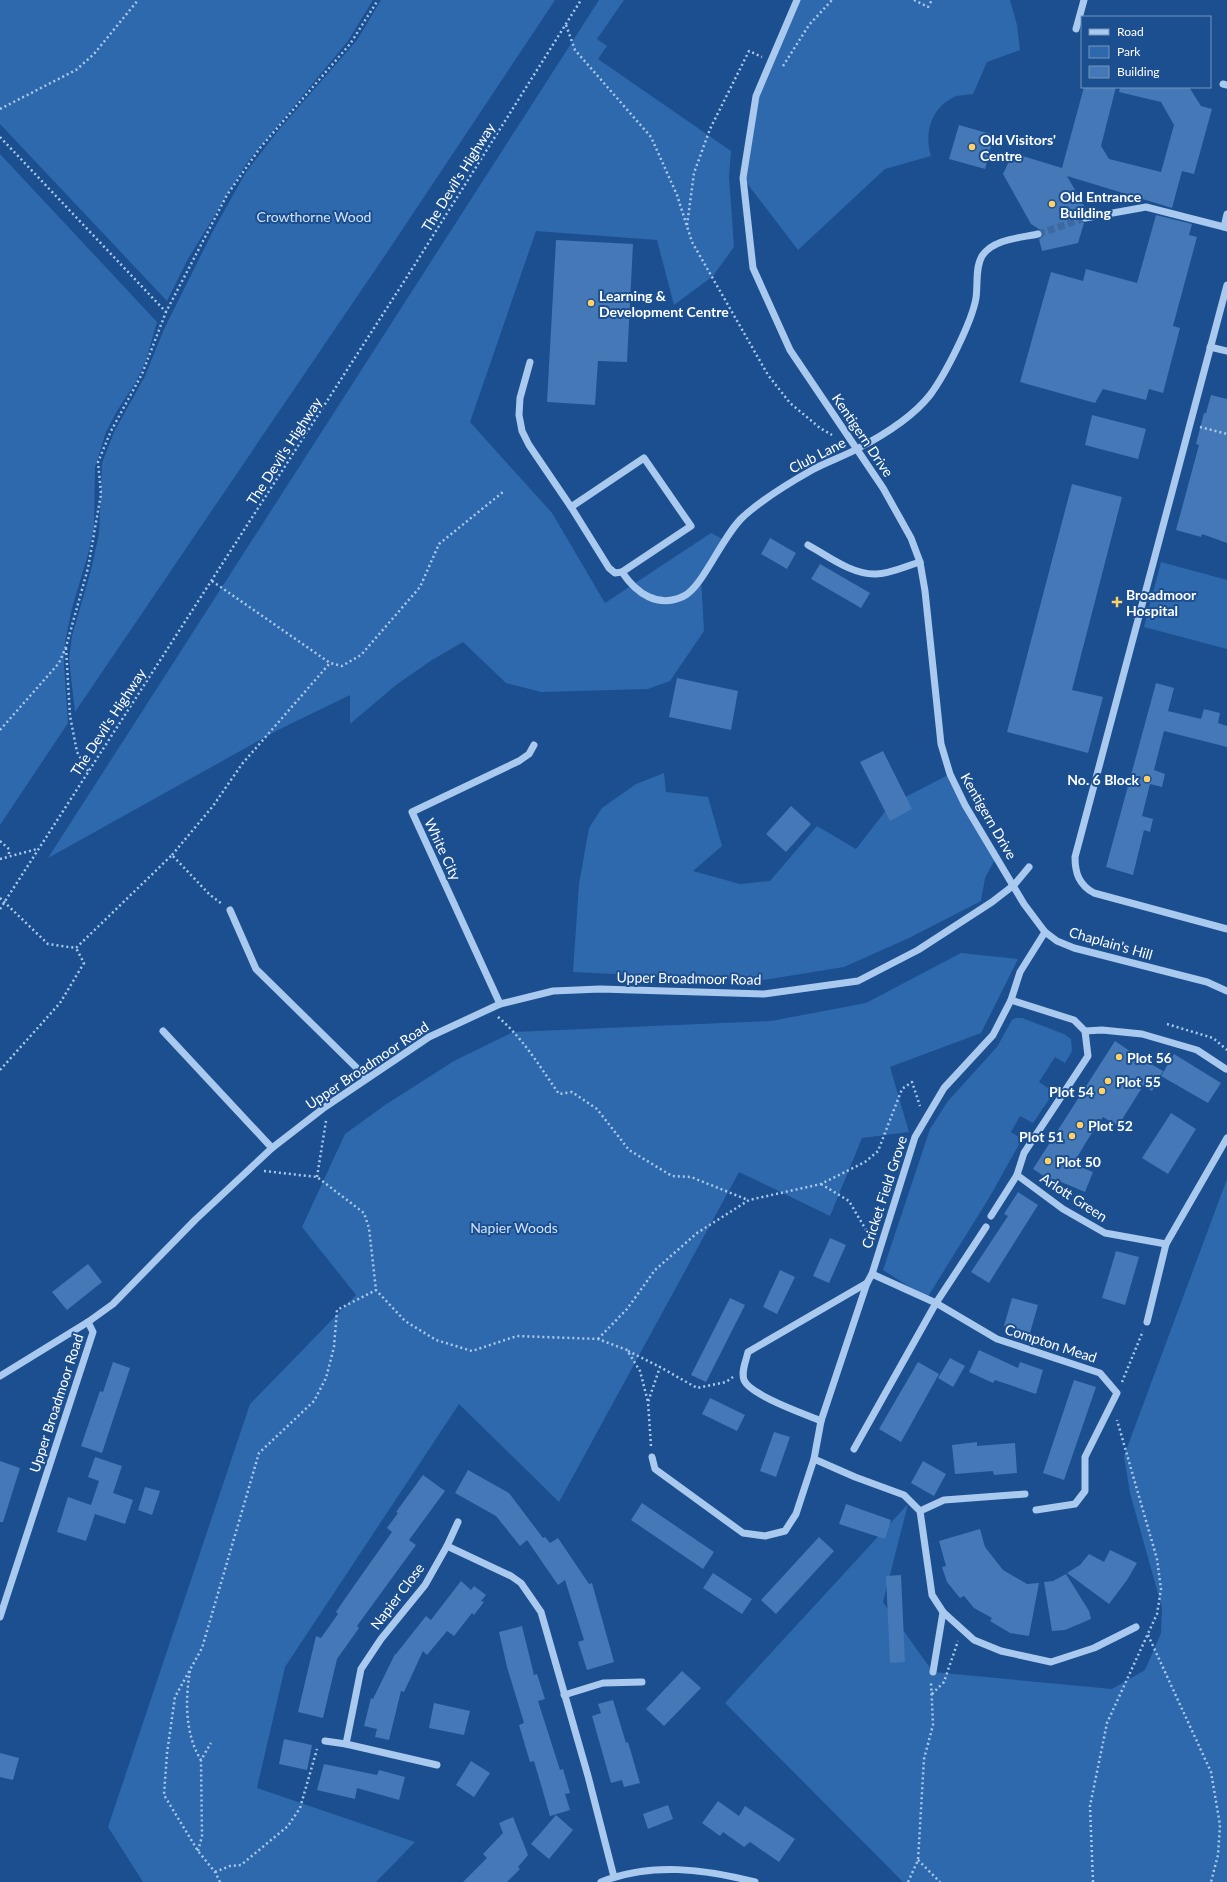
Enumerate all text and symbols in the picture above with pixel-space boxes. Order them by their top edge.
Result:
legend [1081,16,1211,88]
text: Road [1117,24,1144,39]
text: Park [1117,44,1141,59]
text: Building [1117,64,1160,79]
street label: The Devil's Highway [418,119,499,234]
place label: Old Visitors' Centre [980,131,1056,164]
marker: Old Visitors' Centre [967,142,977,152]
place label: Old Entrance Building [1060,188,1142,221]
marker: Old Entrance Building [1047,199,1057,209]
park label: Crowthorne Wood [257,208,371,225]
place label: Learning & Development Centre [599,287,729,320]
marker: Learning & Development Centre [586,298,596,308]
street label: Kentigern Drive [829,390,897,480]
street label: The Devil's Highway [243,393,326,508]
street label: Club Lane [786,434,848,476]
place label: Broadmoor Hospital [1126,586,1197,619]
marker: Broadmoor Hospital [1111,596,1123,608]
street label: The Devil's Highway [67,664,150,779]
street label: Kentigern Drive [957,770,1021,862]
place label: No. 6 Block [1067,771,1140,788]
marker: No. 6 Block [1142,774,1152,784]
street label: White City [421,815,465,883]
street label: Chaplain's Hill [1067,923,1155,963]
street label: Upper Broadmoor Road [616,968,762,988]
street label: Upper Broadmoor Road [302,1017,432,1113]
place label: Plot 56 [1127,1049,1172,1066]
marker: Plot 56 [1114,1052,1124,1062]
place label: Plot 55 [1116,1073,1161,1090]
marker: Plot 55 [1103,1076,1113,1086]
place label: Plot 54 [1049,1083,1094,1100]
marker: Plot 54 [1097,1086,1107,1096]
place label: Plot 52 [1088,1117,1133,1134]
marker: Plot 52 [1075,1120,1085,1130]
place label: Plot 51 [1019,1128,1064,1145]
marker: Plot 51 [1067,1131,1077,1141]
street label: Cricket Field Grove [858,1133,910,1251]
place label: Plot 50 [1056,1153,1101,1170]
marker: Plot 50 [1043,1156,1053,1166]
street label: Arlott Green [1037,1169,1111,1225]
park label: Napier Woods [470,1219,558,1236]
street label: Compton Mead [1003,1320,1099,1366]
street label: Upper Broadmoor Road [26,1331,86,1475]
street label: Napier Close [367,1560,427,1632]

